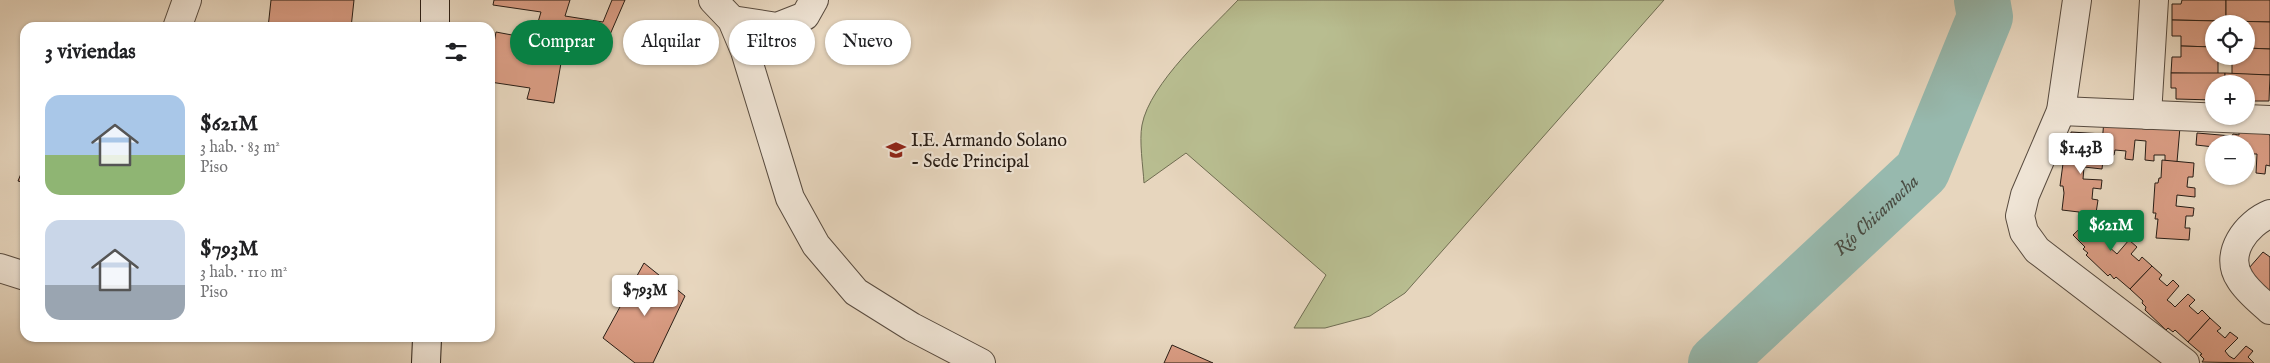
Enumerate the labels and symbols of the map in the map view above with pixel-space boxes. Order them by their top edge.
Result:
place label: I.E. Armando Solano - Sede Principal [911,130,1067,174]
pin: $1.43B [2040,132,2122,175]
school or university icon: I.E. Armando Solano - Sede Principal [885,139,907,161]
water label: Río Chicamocha [1829,170,1925,261]
pin: $621M [2076,210,2146,252]
pin: $793M [610,274,680,317]

